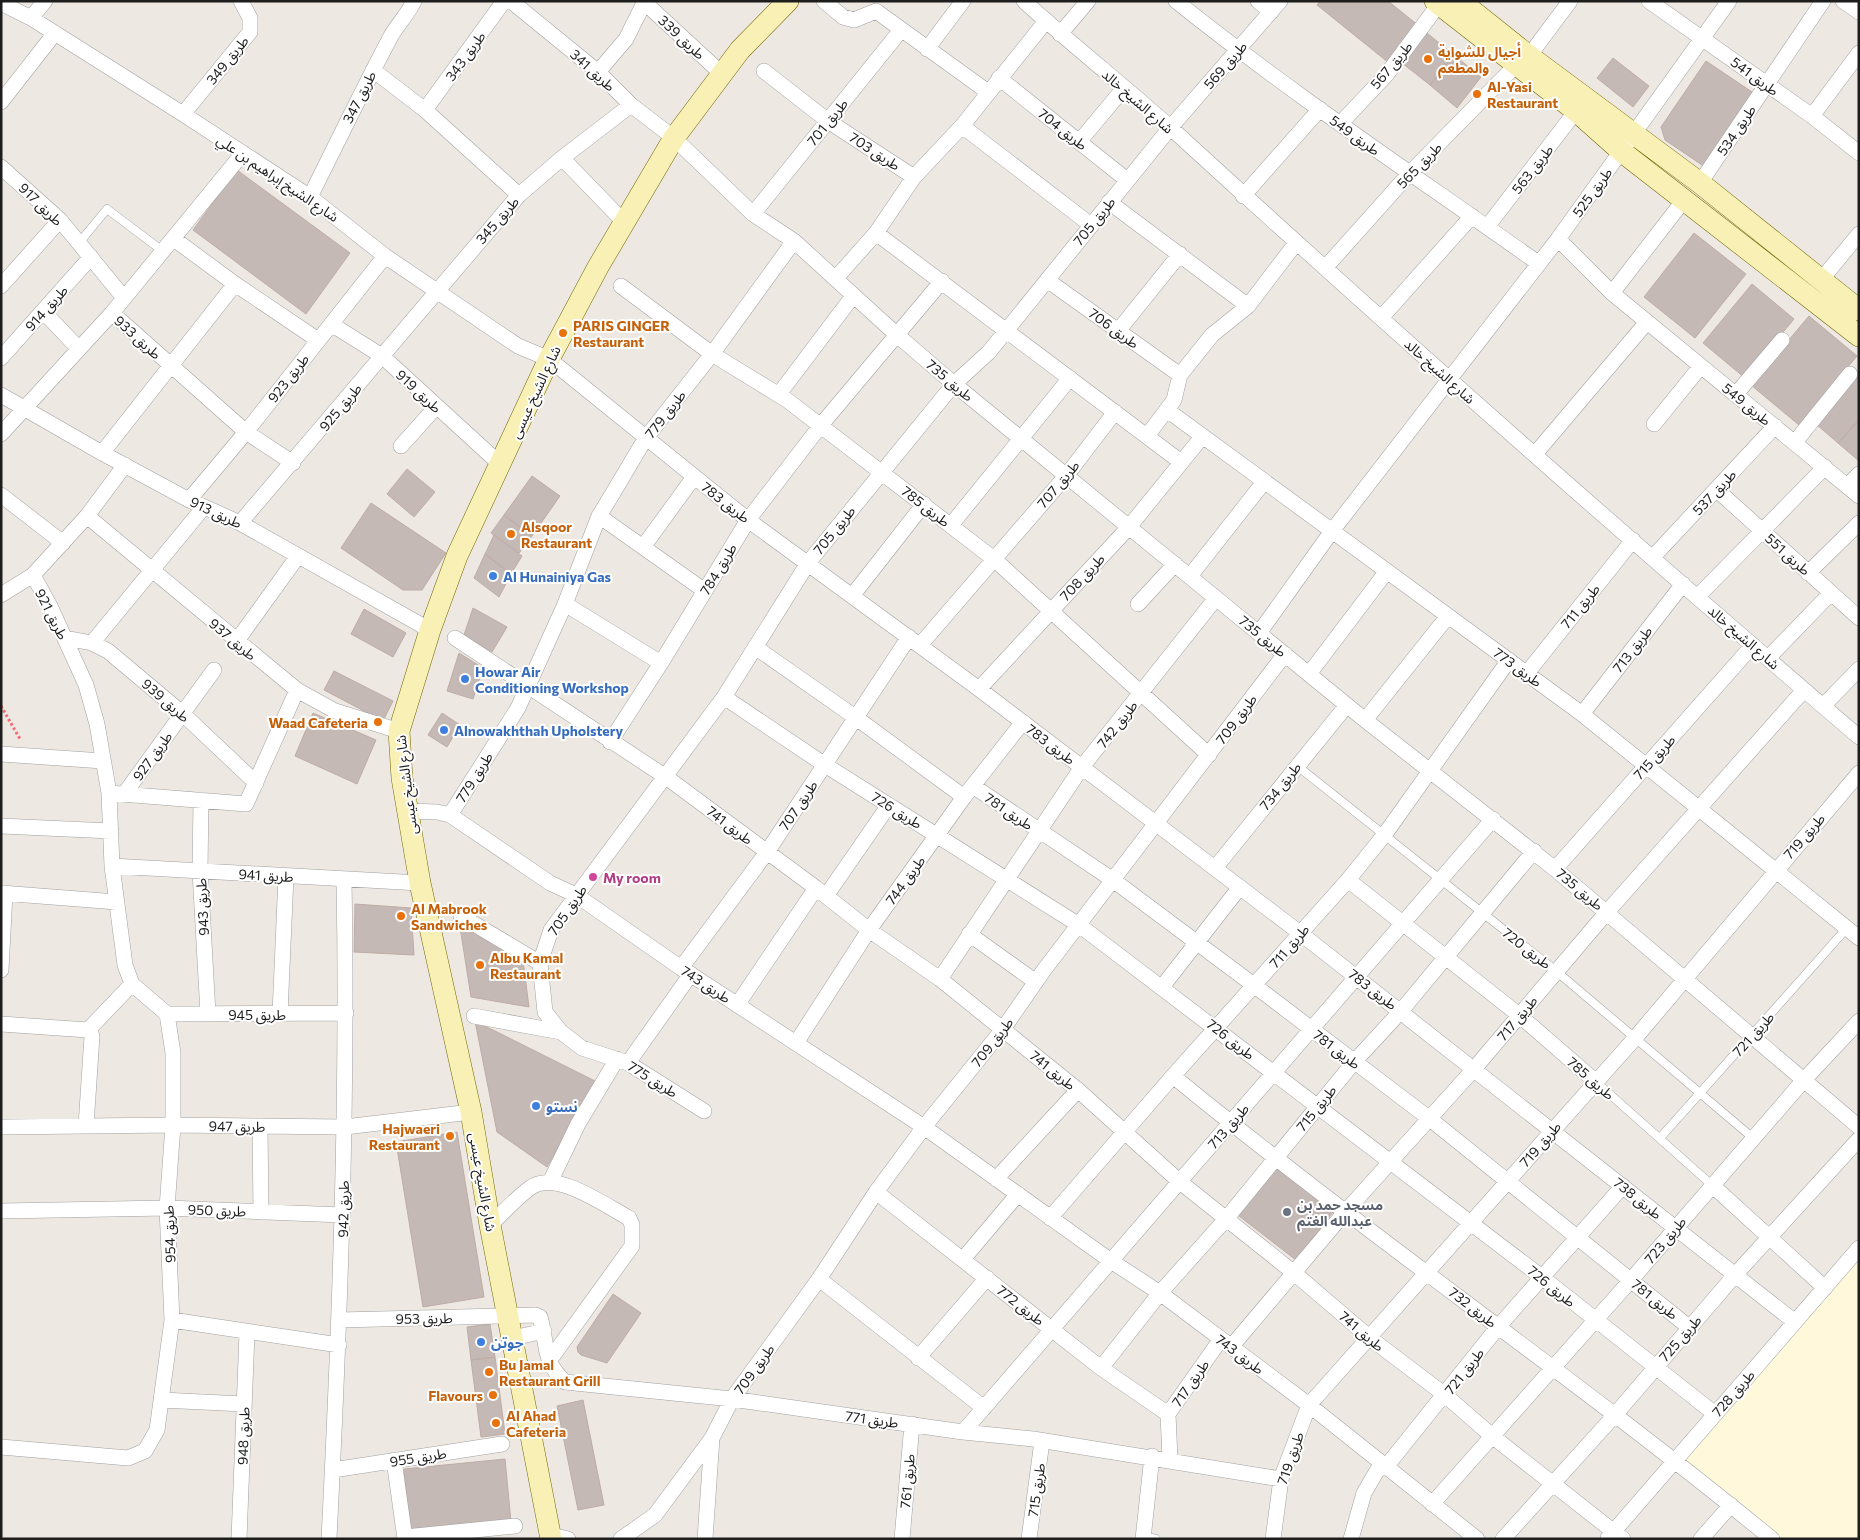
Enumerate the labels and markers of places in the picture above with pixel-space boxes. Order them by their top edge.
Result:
place label: أجيال للشواية والمطعم [1438,42,1521,79]
marker: أجيال للشواية والمطعم [1422,53,1434,65]
place label: Al-Yasi Restaurant [1487,78,1558,111]
marker: Al-Yasi Restaurant [1471,88,1483,100]
place label: PARIS GINGER Restaurant [573,317,670,350]
marker: PARIS GINGER Restaurant [557,327,569,339]
place label: Alsqoor Restaurant [521,518,592,551]
marker: Alsqoor Restaurant [505,528,517,540]
place label: Al Hunainiya Gas [503,568,612,585]
marker: Al Hunainiya Gas [487,570,499,582]
place label: Howar Air Conditioning Workshop [475,663,629,696]
marker: Howar Air Conditioning Workshop [459,673,471,685]
place label: Waad Cafeteria [268,714,368,731]
marker: Waad Cafeteria [372,716,384,728]
place label: Alnowakhthah Upholstery [454,722,623,739]
marker: Alnowakhthah Upholstery [438,724,450,736]
place label: My room [603,869,661,886]
marker: My room [587,871,599,883]
place label: Al Mabrook Sandwiches [411,900,488,933]
marker: Al Mabrook Sandwiches [395,910,407,922]
place label: Albu Kamal Restaurant [490,949,563,982]
marker: Albu Kamal Restaurant [474,959,486,971]
place label: نستو [546,1098,578,1115]
marker: نستو [530,1100,542,1112]
place label: Hajwaeri Restaurant [369,1120,440,1153]
marker: Hajwaeri Restaurant [444,1130,456,1142]
place label: مسجد حمد بن عبدالله الغتم [1297,1196,1383,1232]
marker: مسجد حمد بن عبدالله الغتم [1281,1206,1293,1218]
place label: جوتن [491,1334,524,1351]
marker: جوتن [475,1336,487,1348]
place label: Bu Jamal Restaurant Grill [499,1356,600,1389]
marker: Bu Jamal Restaurant Grill [483,1366,495,1378]
place label: Flavours [428,1387,483,1404]
marker: Flavours [487,1389,499,1401]
place label: Al Ahad Cafeteria [506,1407,566,1440]
marker: Al Ahad Cafeteria [490,1417,502,1429]

